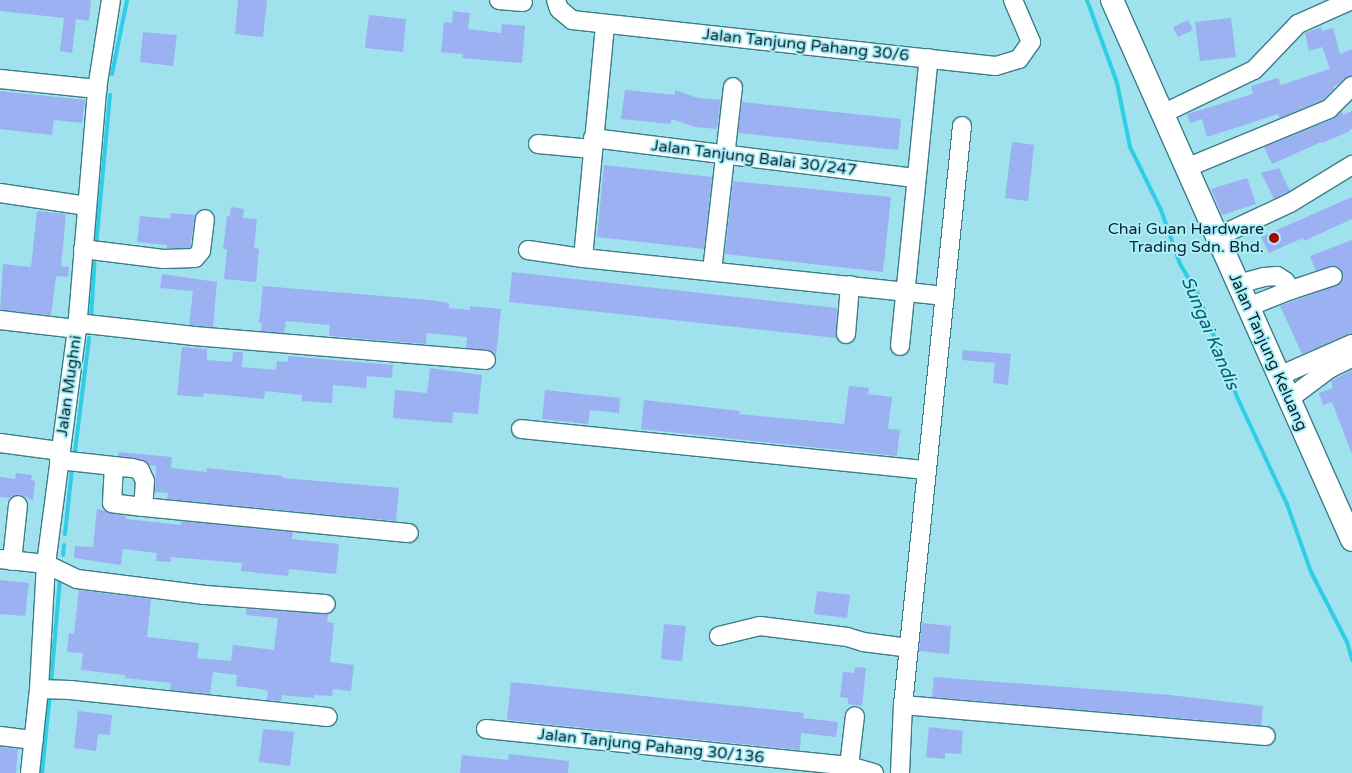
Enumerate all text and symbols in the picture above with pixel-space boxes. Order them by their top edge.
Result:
street label: Jalan Tanjung Pahang 30/6 [702,25,910,65]
street label: Jalan Tanjung Balai 30/247 [650,136,858,180]
place label: Chai Guan Hardware Trading Sdn. Bhd. [1108,219,1264,257]
marker: Chai Guan Hardware Trading Sdn. Bhd. [1268,232,1280,244]
street label: Jalan Tanjung Keluang [1225,270,1311,434]
water label: Sungai Kandis [1176,273,1244,393]
street label: Jalan Mughni [52,334,86,438]
street label: Jalan Tanjung Pahang 30/136 [537,725,765,767]

